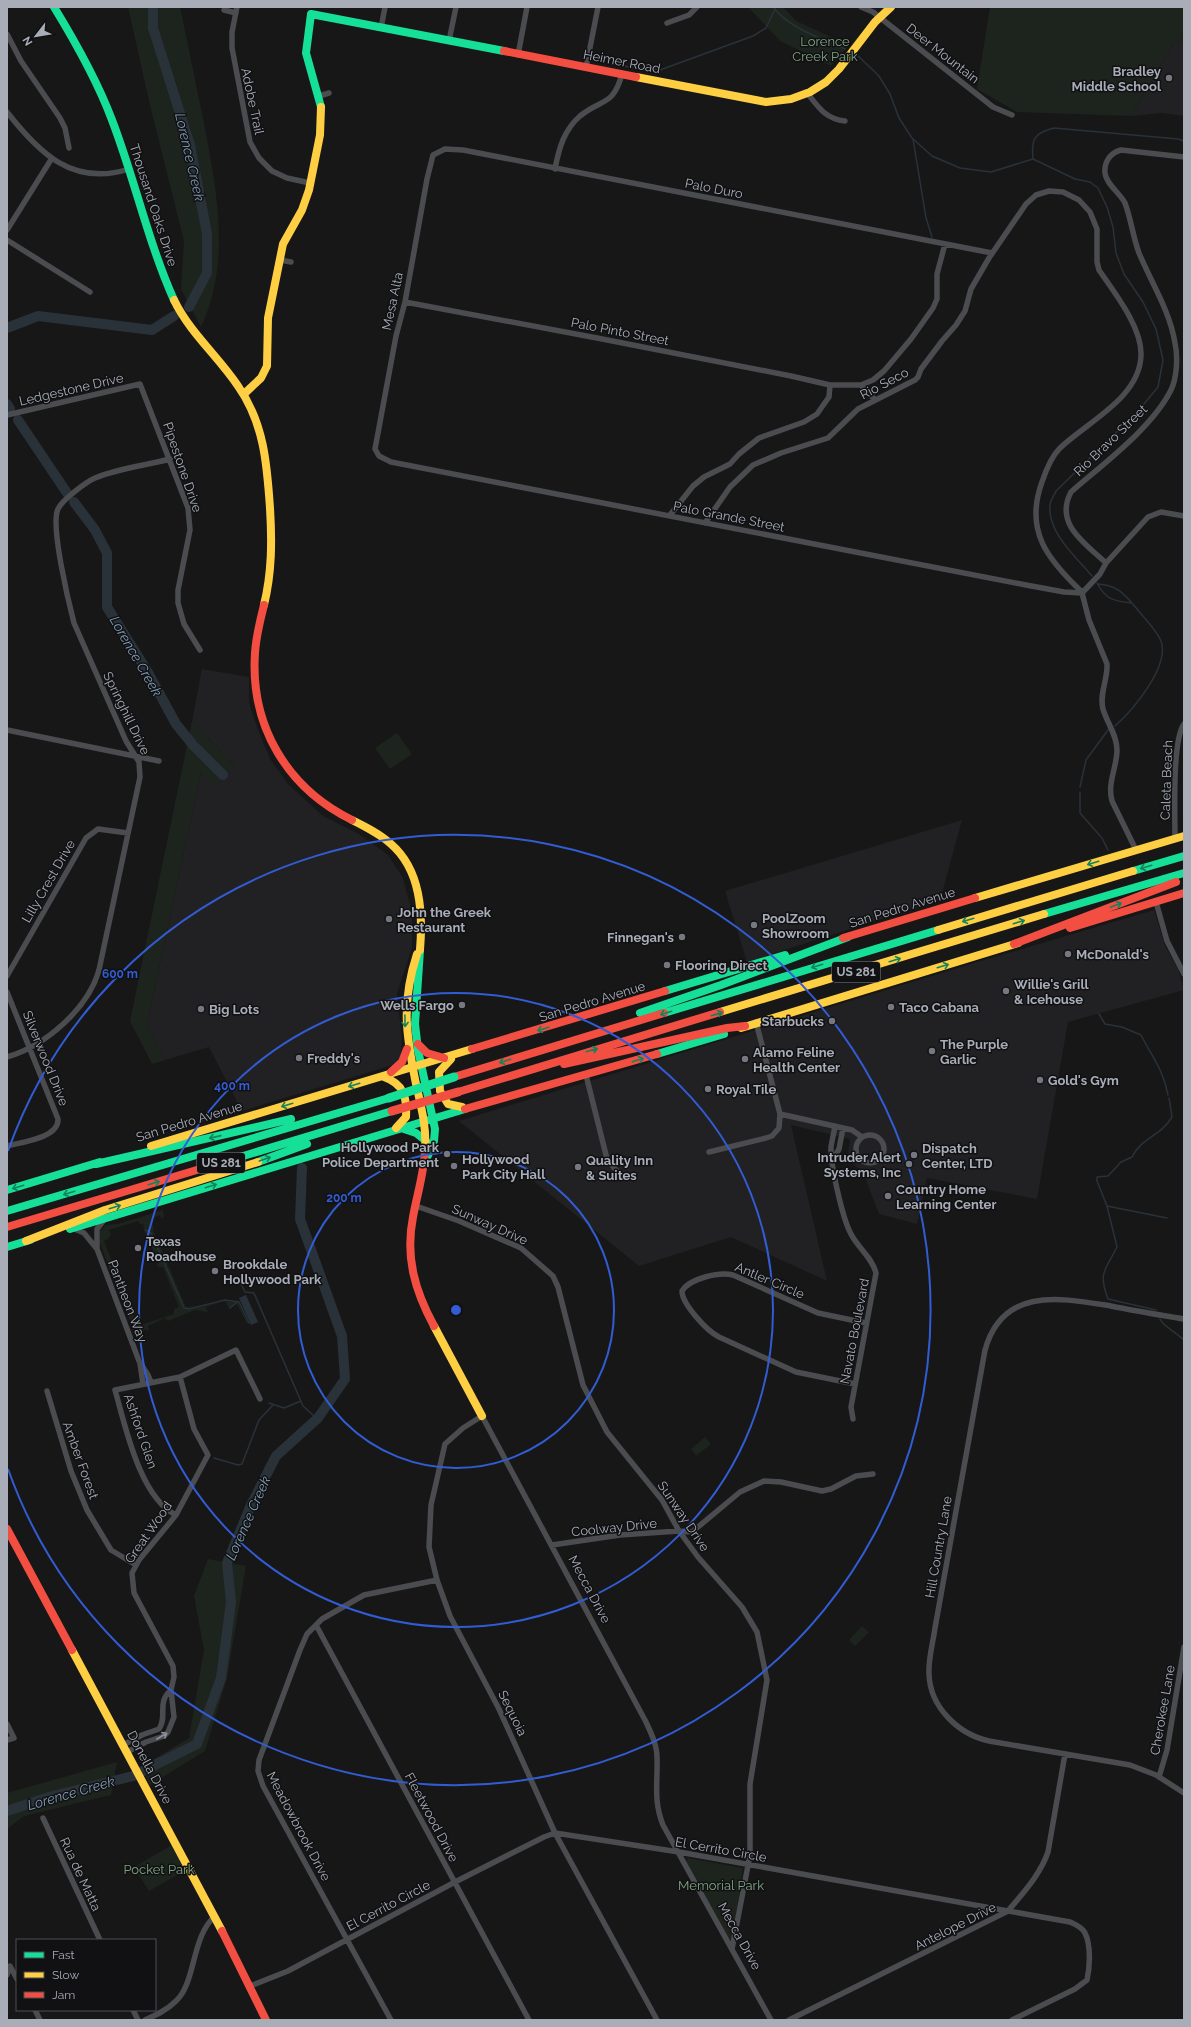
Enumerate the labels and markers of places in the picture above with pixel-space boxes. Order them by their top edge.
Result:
place label: Bradley Middle School [1072,64,1162,94]
marker: Bradley Middle School [1164,73,1174,83]
place label: John the Greek Restaurant [397,905,492,935]
place label: PoolZoom Showroom [762,911,829,941]
marker: John the Greek Restaurant [384,914,394,924]
marker: PoolZoom Showroom [749,920,759,930]
place label: Finnegan's [607,930,675,945]
marker: Finnegan's [677,932,687,942]
place label: McDonald's [1076,947,1149,962]
marker: McDonald's [1063,949,1073,959]
place label: Flooring Direct [675,958,768,973]
marker: Flooring Direct [662,960,672,970]
place label: Willie's Grill & Icehouse [1014,977,1090,1007]
marker: Willie's Grill & Icehouse [1001,986,1011,996]
place label: Wells Fargo [380,998,454,1013]
marker: Wells Fargo [457,1000,467,1010]
place label: Taco Cabana [899,1000,980,1015]
place label: Big Lots [209,1002,260,1017]
marker: Taco Cabana [886,1002,896,1012]
marker: Big Lots [196,1004,206,1014]
place label: Starbucks [761,1014,825,1029]
marker: Starbucks [827,1016,837,1026]
place label: The Purple Garlic [940,1037,1008,1067]
place label: Alamo Feline Health Center [753,1045,840,1075]
marker: The Purple Garlic [927,1046,937,1056]
place label: Freddy's [307,1051,361,1066]
marker: Freddy's [294,1053,304,1063]
marker: Alamo Feline Health Center [740,1054,750,1064]
place label: Gold's Gym [1048,1073,1119,1088]
marker: Gold's Gym [1035,1075,1045,1085]
place label: Royal Tile [716,1082,776,1097]
marker: Royal Tile [703,1084,713,1094]
place label: Hollywood Park Police Department [322,1140,440,1170]
place label: Dispatch Center, LTD [922,1141,993,1171]
marker: Hollywood Park Police Department [442,1149,452,1159]
place label: Intruder Alert Systems, Inc [817,1150,902,1180]
marker: Dispatch Center, LTD [909,1150,919,1160]
place label: Hollywood Park City Hall [462,1152,546,1182]
place label: Quality Inn & Suites [586,1153,653,1183]
marker: Intruder Alert Systems, Inc [904,1159,914,1169]
marker: Hollywood Park City Hall [449,1161,459,1171]
marker: Quality Inn & Suites [573,1162,583,1172]
place label: Country Home Learning Center [896,1182,996,1212]
marker: Country Home Learning Center [883,1191,893,1201]
place label: Texas Roadhouse [146,1234,216,1264]
marker: Texas Roadhouse [133,1243,143,1253]
place label: Brookdale Hollywood Park [223,1257,322,1287]
marker: Brookdale Hollywood Park [210,1266,220,1276]
centre of rings [449,1303,463,1317]

